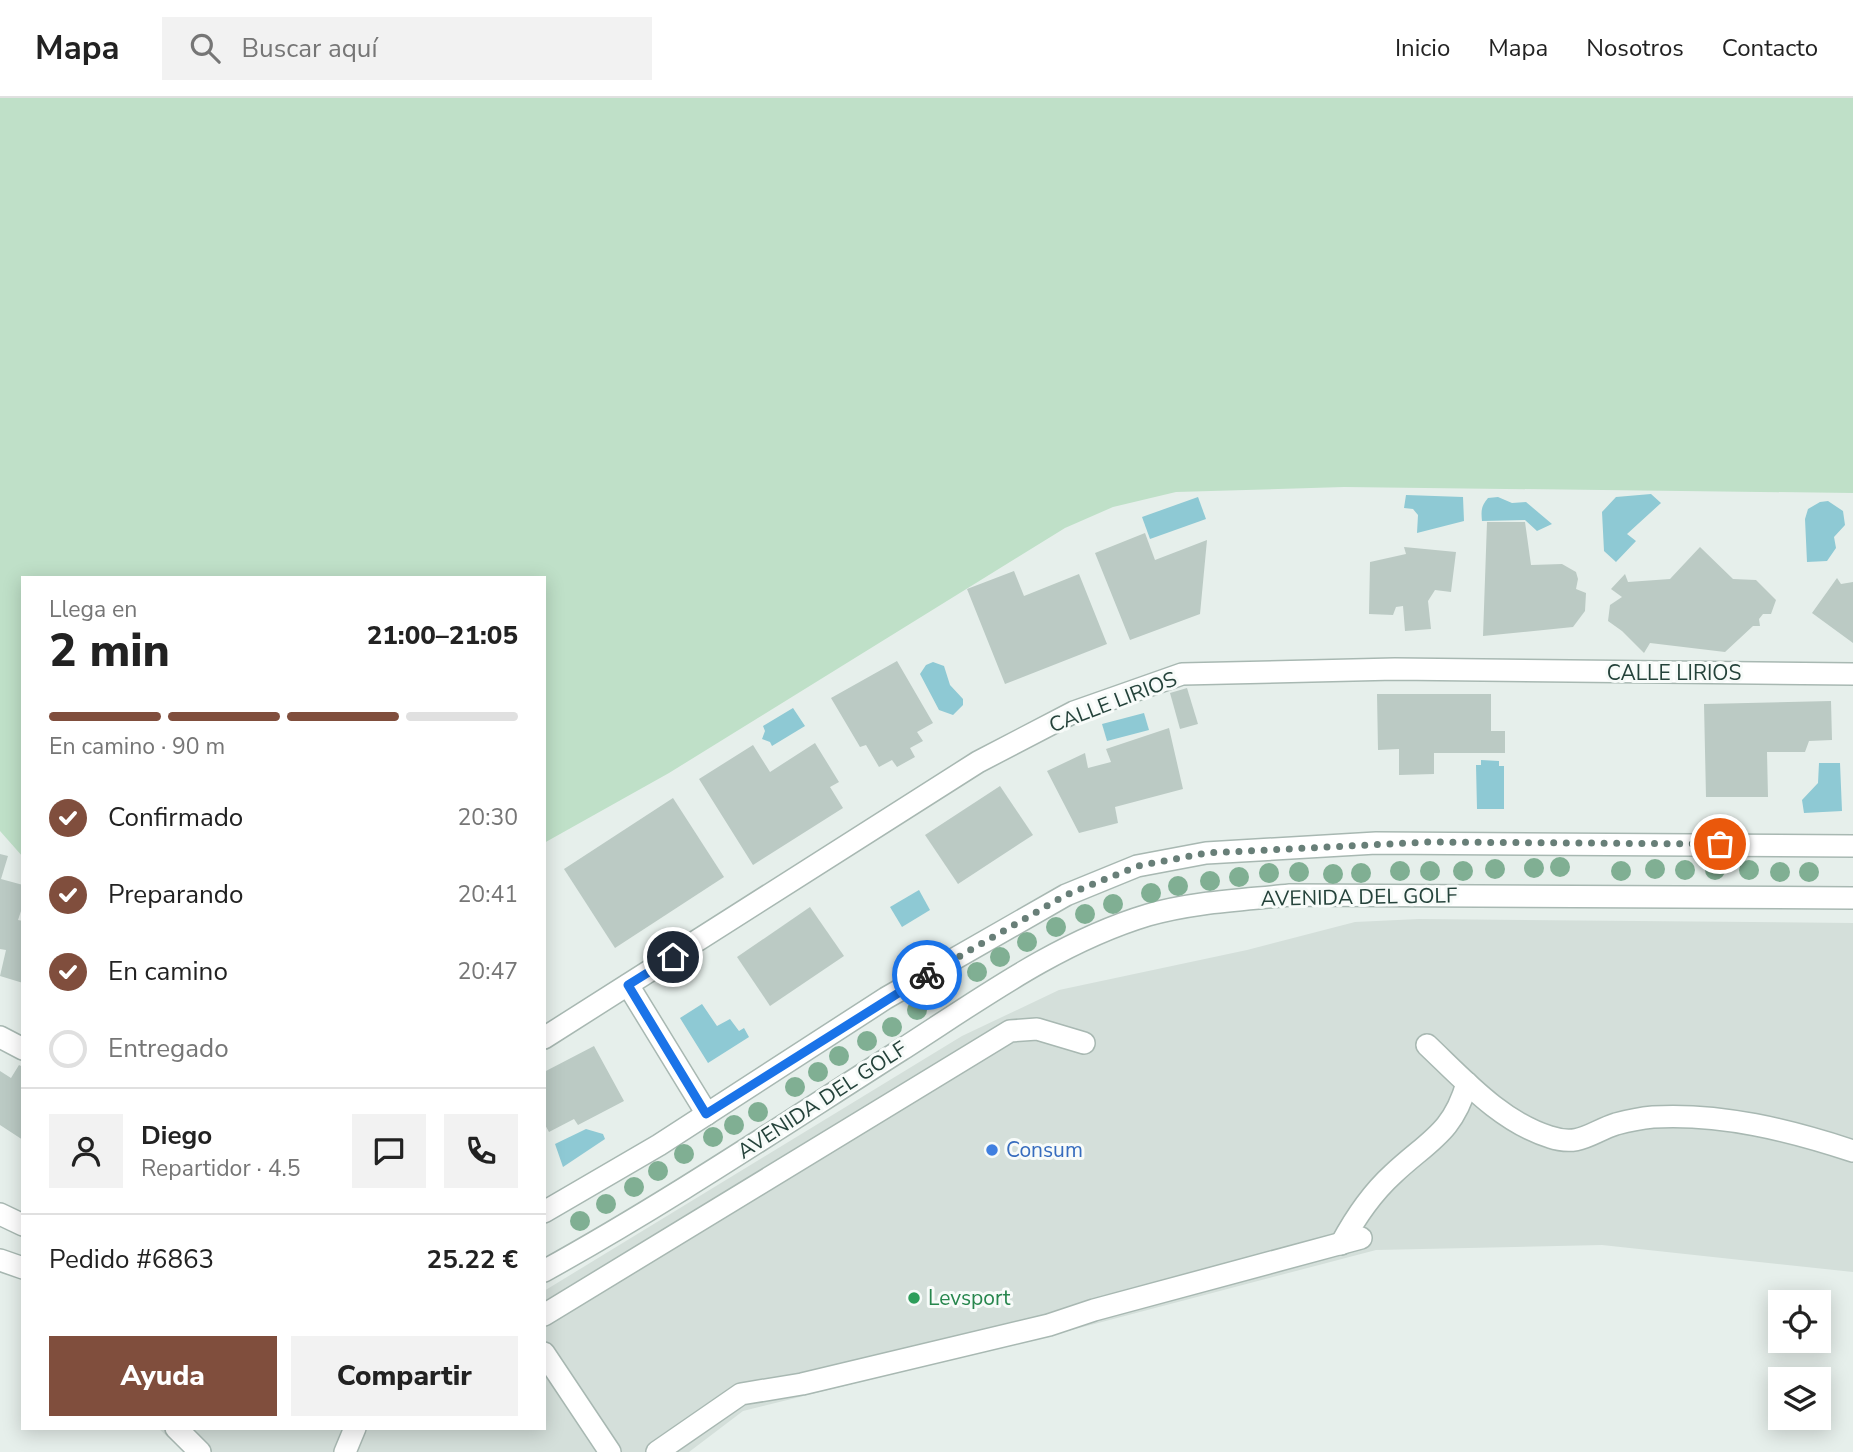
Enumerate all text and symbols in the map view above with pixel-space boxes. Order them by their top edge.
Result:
search box [162,17,652,80]
text: Mapa [35,26,120,71]
icon: search [186,29,224,67]
text: Buscar aquí [242,31,377,66]
text: Inicio [1395,32,1450,64]
text: Mapa [1488,32,1548,64]
text: Nosotros [1586,32,1684,64]
text: Contacto [1722,32,1818,64]
text: Llega en [49,594,137,625]
text: 21:00–21:05 [367,618,518,653]
text: 2 min [49,619,170,682]
street label: CALLE LIRIOS [1607,659,1741,687]
street label: CALLE LIRIOS [1045,665,1181,739]
text: En camino · 90 m [49,731,225,762]
icon: check [49,799,87,837]
text: Confirmado [108,800,243,835]
text: 20:30 [458,802,518,833]
pin [1690,814,1750,874]
icon: bag [1701,825,1739,863]
icon: check [49,876,87,914]
text: Preparando [108,877,243,912]
text: 20:41 [458,879,518,910]
street label: AVENIDA DEL GOLF [1260,881,1458,913]
pin [643,927,703,987]
icon: home [654,938,692,976]
courier [892,940,962,1010]
icon: check [49,953,87,991]
text: En camino [108,954,228,989]
text: 20:47 [458,956,518,987]
icon: bike [908,956,946,994]
text: Entregado [108,1031,229,1066]
street label: AVENIDA DEL GOLF [732,1035,912,1165]
button: person [49,1114,123,1188]
button: chat [352,1114,426,1188]
button: phone [444,1114,518,1188]
text: Diego [141,1118,212,1153]
place label: Consum [1006,1136,1083,1164]
marker: Consum [984,1142,1000,1158]
text: Repartidor · 4.5 [141,1153,301,1184]
text: Pedido #6863 [49,1242,214,1277]
text: 25.22 € [427,1242,518,1277]
place label: Levsport [928,1284,1011,1312]
marker: Levsport [906,1290,922,1306]
map controls [1768,1290,1831,1430]
button: locate [1768,1290,1831,1353]
button: Ayuda [49,1336,277,1416]
button: Compartir [291,1336,518,1416]
button: layers [1768,1367,1831,1430]

